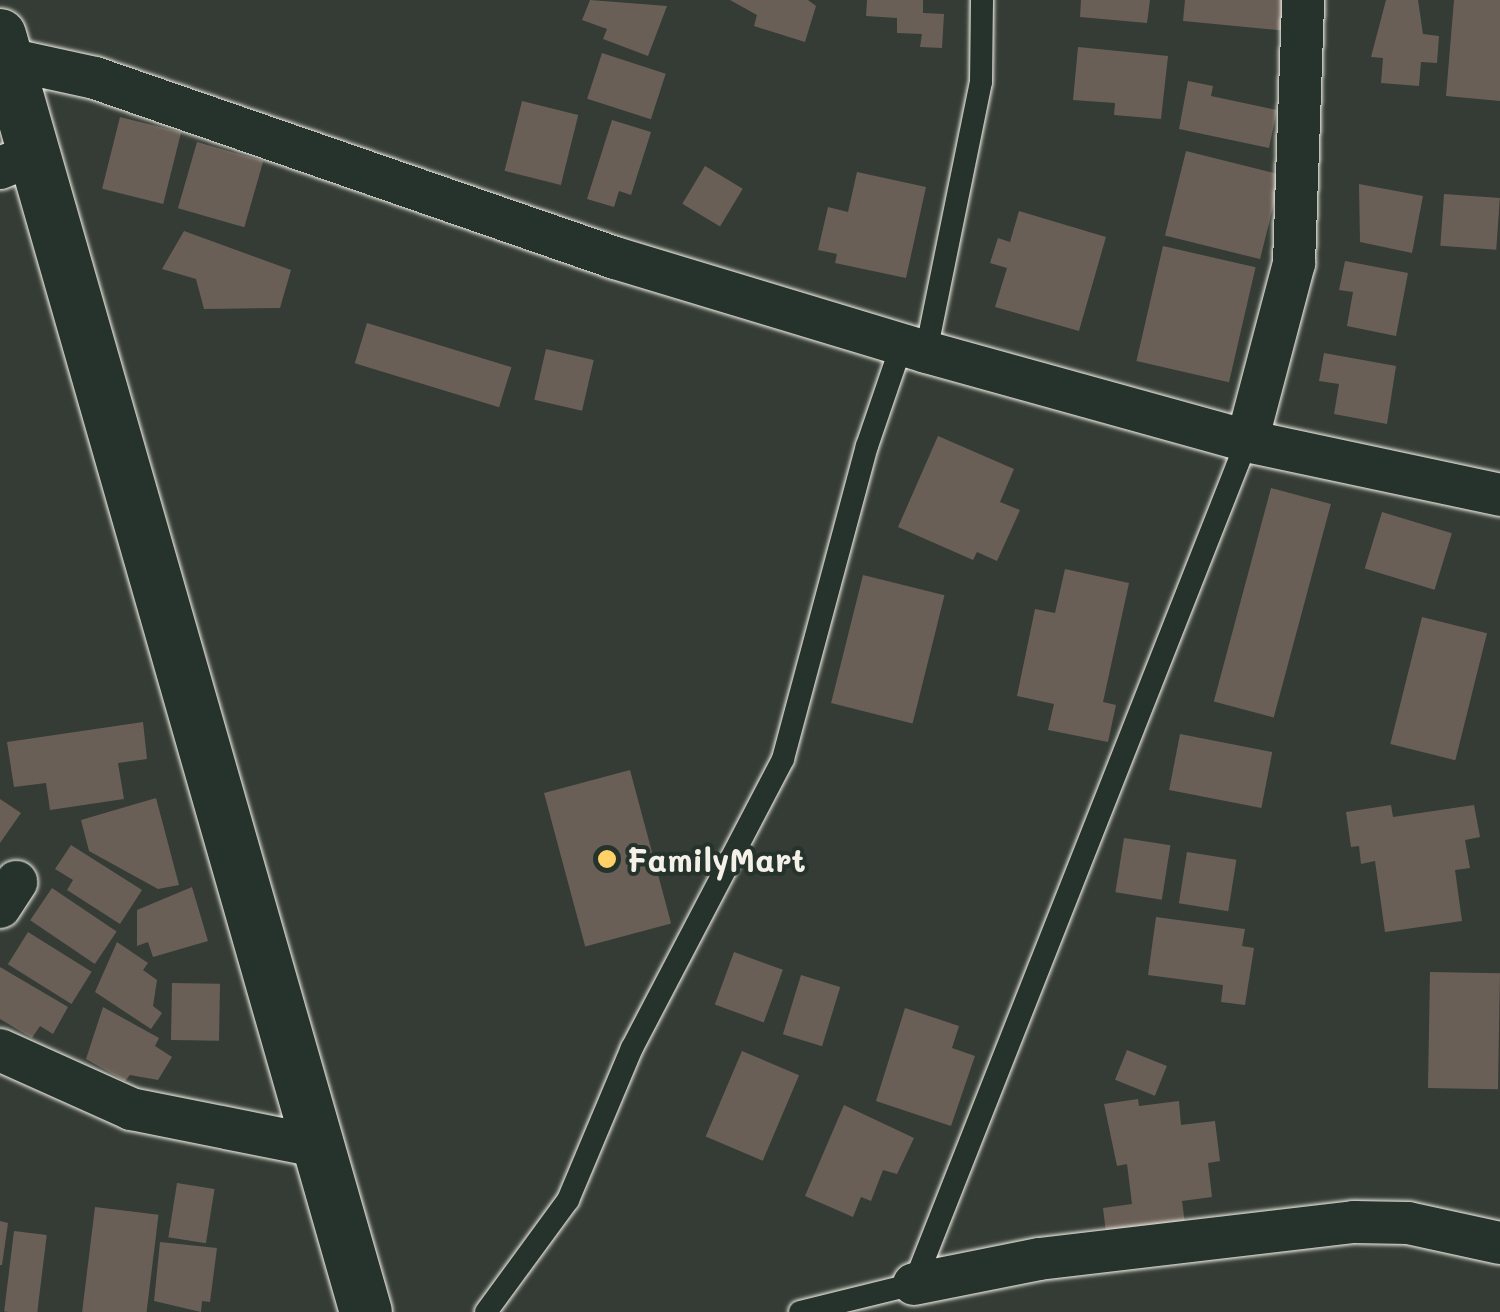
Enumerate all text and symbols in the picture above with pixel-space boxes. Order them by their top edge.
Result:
place label: FamilyMart [627,840,806,878]
marker: FamilyMart [596,848,618,870]

